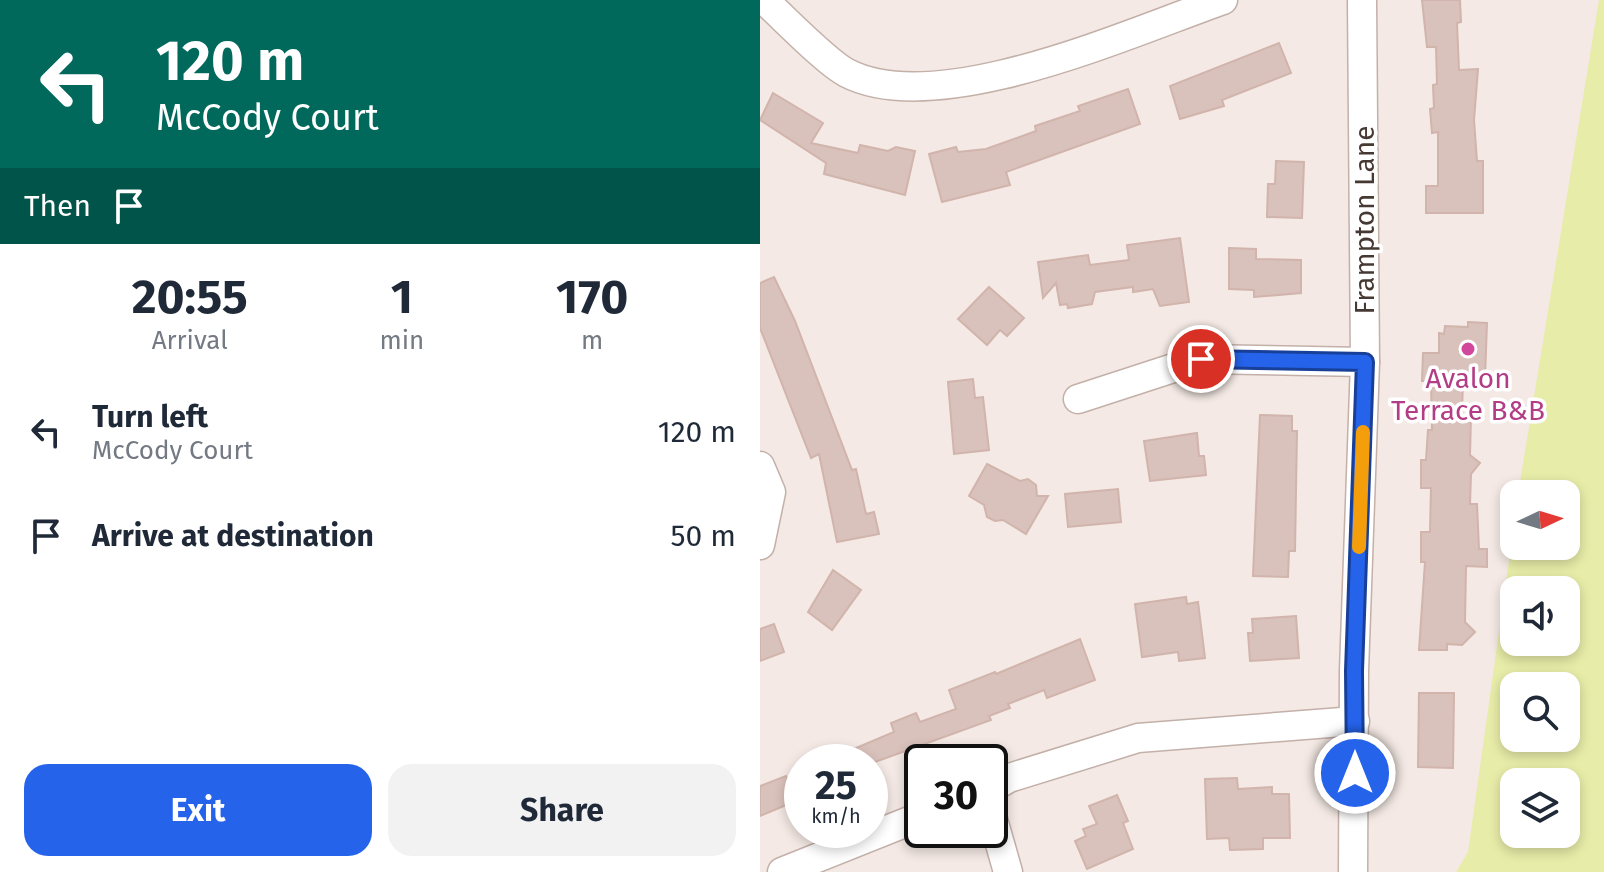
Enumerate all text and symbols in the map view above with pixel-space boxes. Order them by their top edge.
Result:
text: 120 m [156,28,304,95]
icon: left [24,32,128,136]
text: McCody Court [156,96,379,140]
street label: Frampton Lane [1348,126,1381,314]
icon: arrive [107,184,151,228]
text: Then [24,188,91,224]
text: 20:55 [132,268,248,326]
text: 1 [391,268,413,326]
text: 170 [556,268,628,326]
text: Arrival [152,325,228,356]
text: min [379,325,424,356]
text: m [581,325,603,356]
pin [1167,325,1235,393]
icon: arrive [1179,337,1223,381]
marker: Avalon Terrace B&B [1459,340,1477,358]
place label: Avalon Terrace B&B [1391,362,1545,427]
text: Turn left [92,399,208,435]
icon: left [24,410,68,454]
text: 120 m [658,414,736,450]
text: McCody Court [92,435,253,466]
north arrow [1500,480,1580,560]
map controls [1500,480,1580,848]
icon: arrive [24,514,68,558]
text: Arrive at destination [92,518,374,554]
text: 50 m [671,518,736,554]
button: sound [1500,576,1580,656]
button: search [1500,672,1580,752]
position arrow [1313,731,1397,815]
speed limit sign: 30 [904,744,1008,848]
text: 25 [815,762,857,810]
button: Exit [24,764,372,856]
button: Share [388,764,736,856]
button: layers [1500,768,1580,848]
text: km/h [811,804,861,828]

